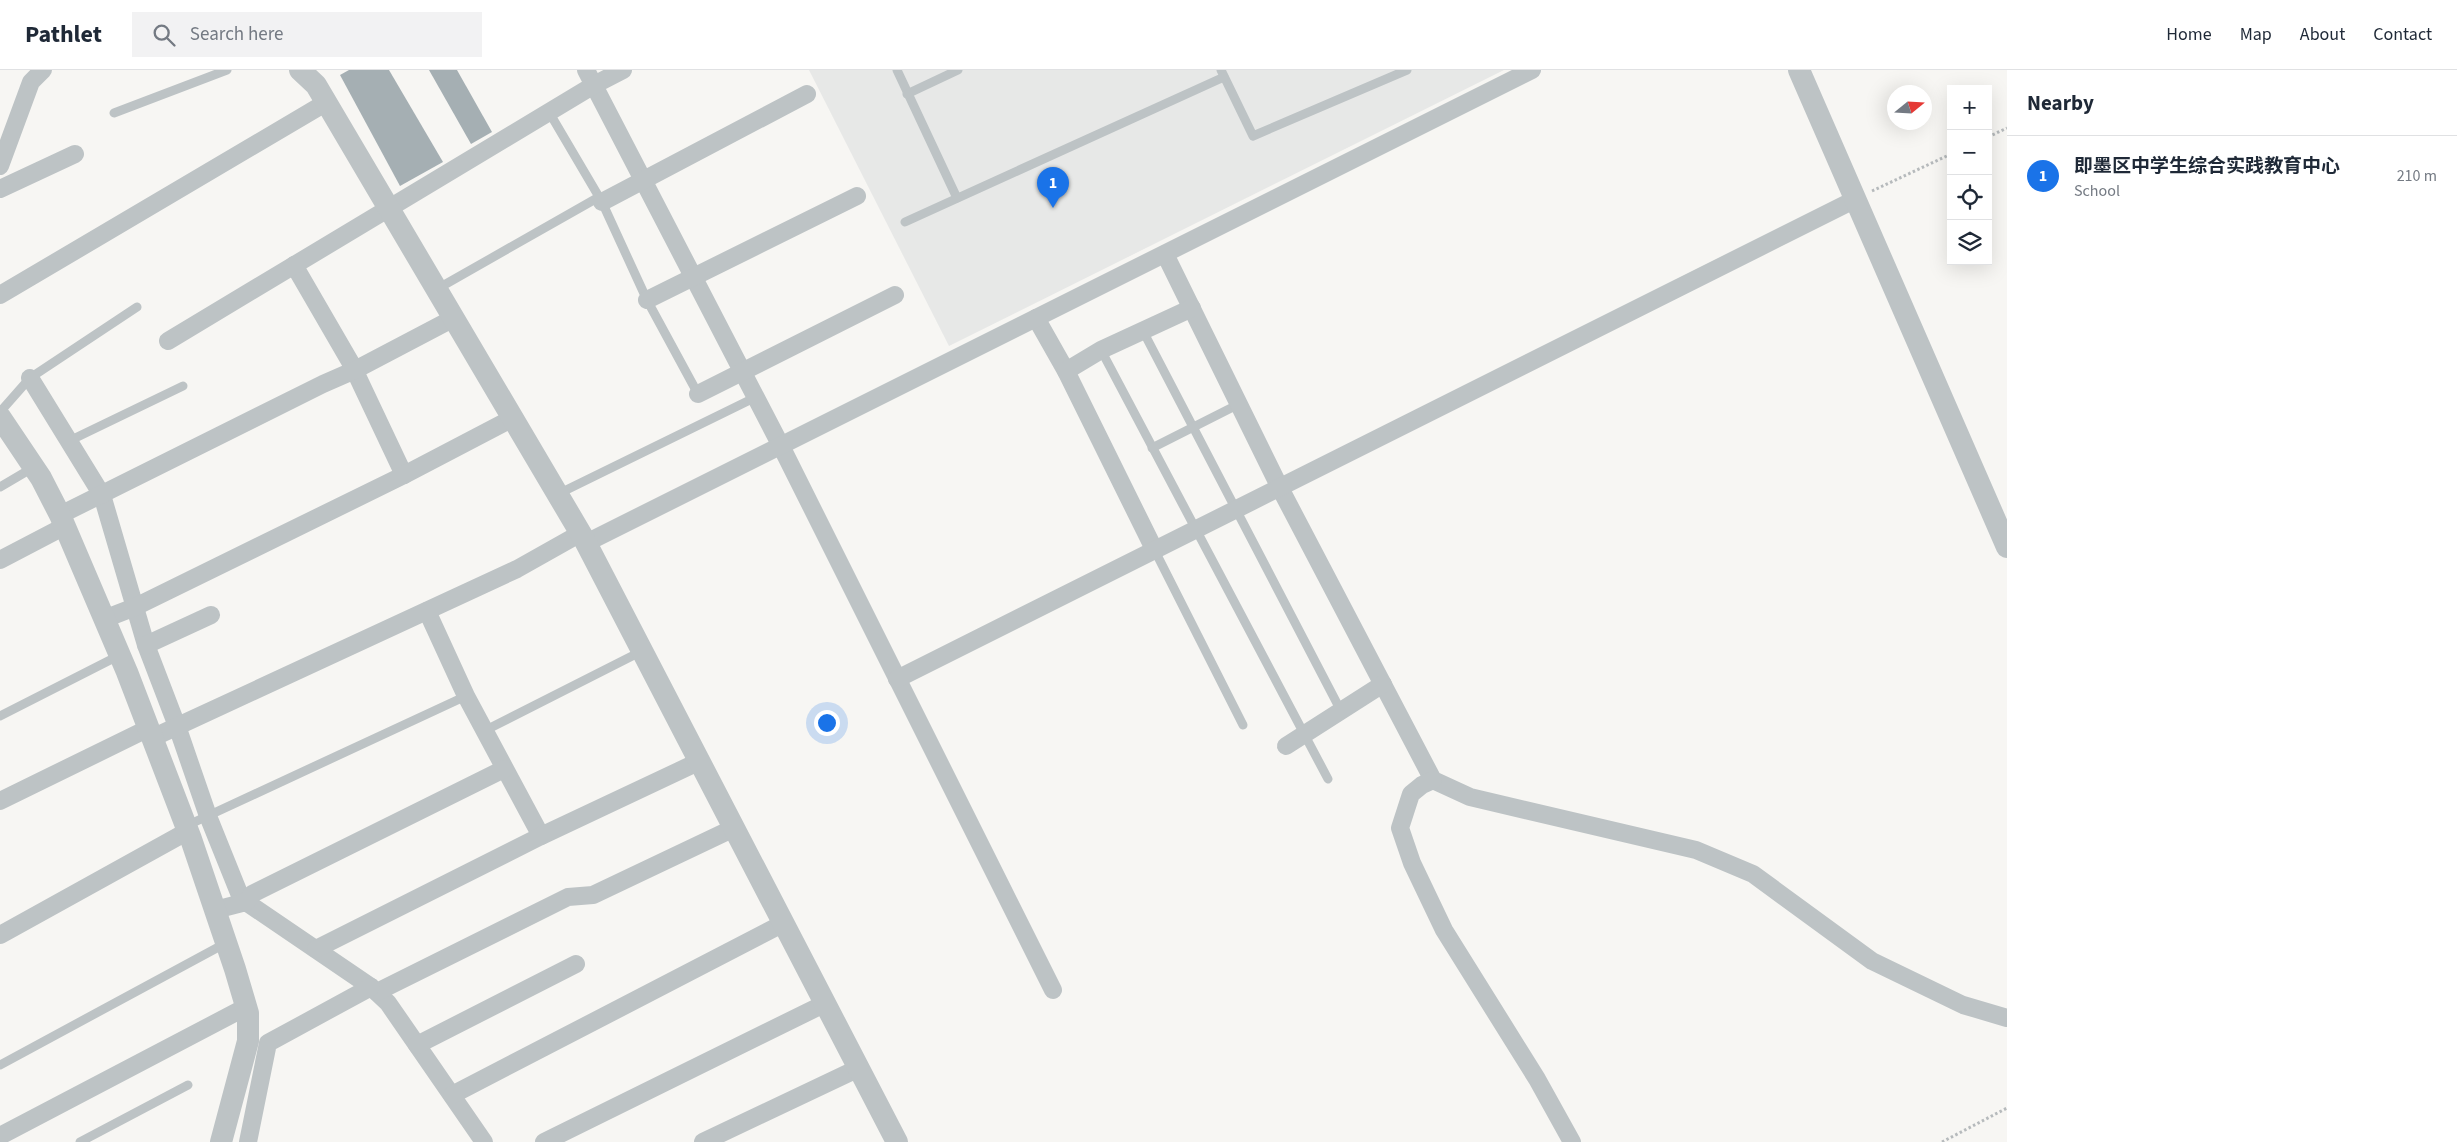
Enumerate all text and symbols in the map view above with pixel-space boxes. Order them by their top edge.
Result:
search box [132,12,482,57]
text: Pathlet [25,17,102,52]
icon: search [150,21,178,49]
text: Search here [190,21,284,48]
text: Home [2166,22,2212,47]
text: Map [2240,22,2272,47]
text: About [2300,22,2345,47]
text: Contact [2373,22,2432,47]
north arrow [1887,85,1932,130]
map controls [1947,85,1992,265]
button: + [1947,85,1992,130]
text: Nearby [2027,88,2094,118]
button: − [1947,130,1992,175]
text: 即墨区中学生综合实践教育中心 [2074,153,2340,180]
text: 1 [2039,165,2047,187]
text: 210 m [2397,165,2437,187]
pin: 1 [1037,167,1069,208]
button: locate [1947,175,1992,220]
text: School [2074,180,2120,202]
button: layers [1947,220,1992,265]
your location [814,710,840,736]

